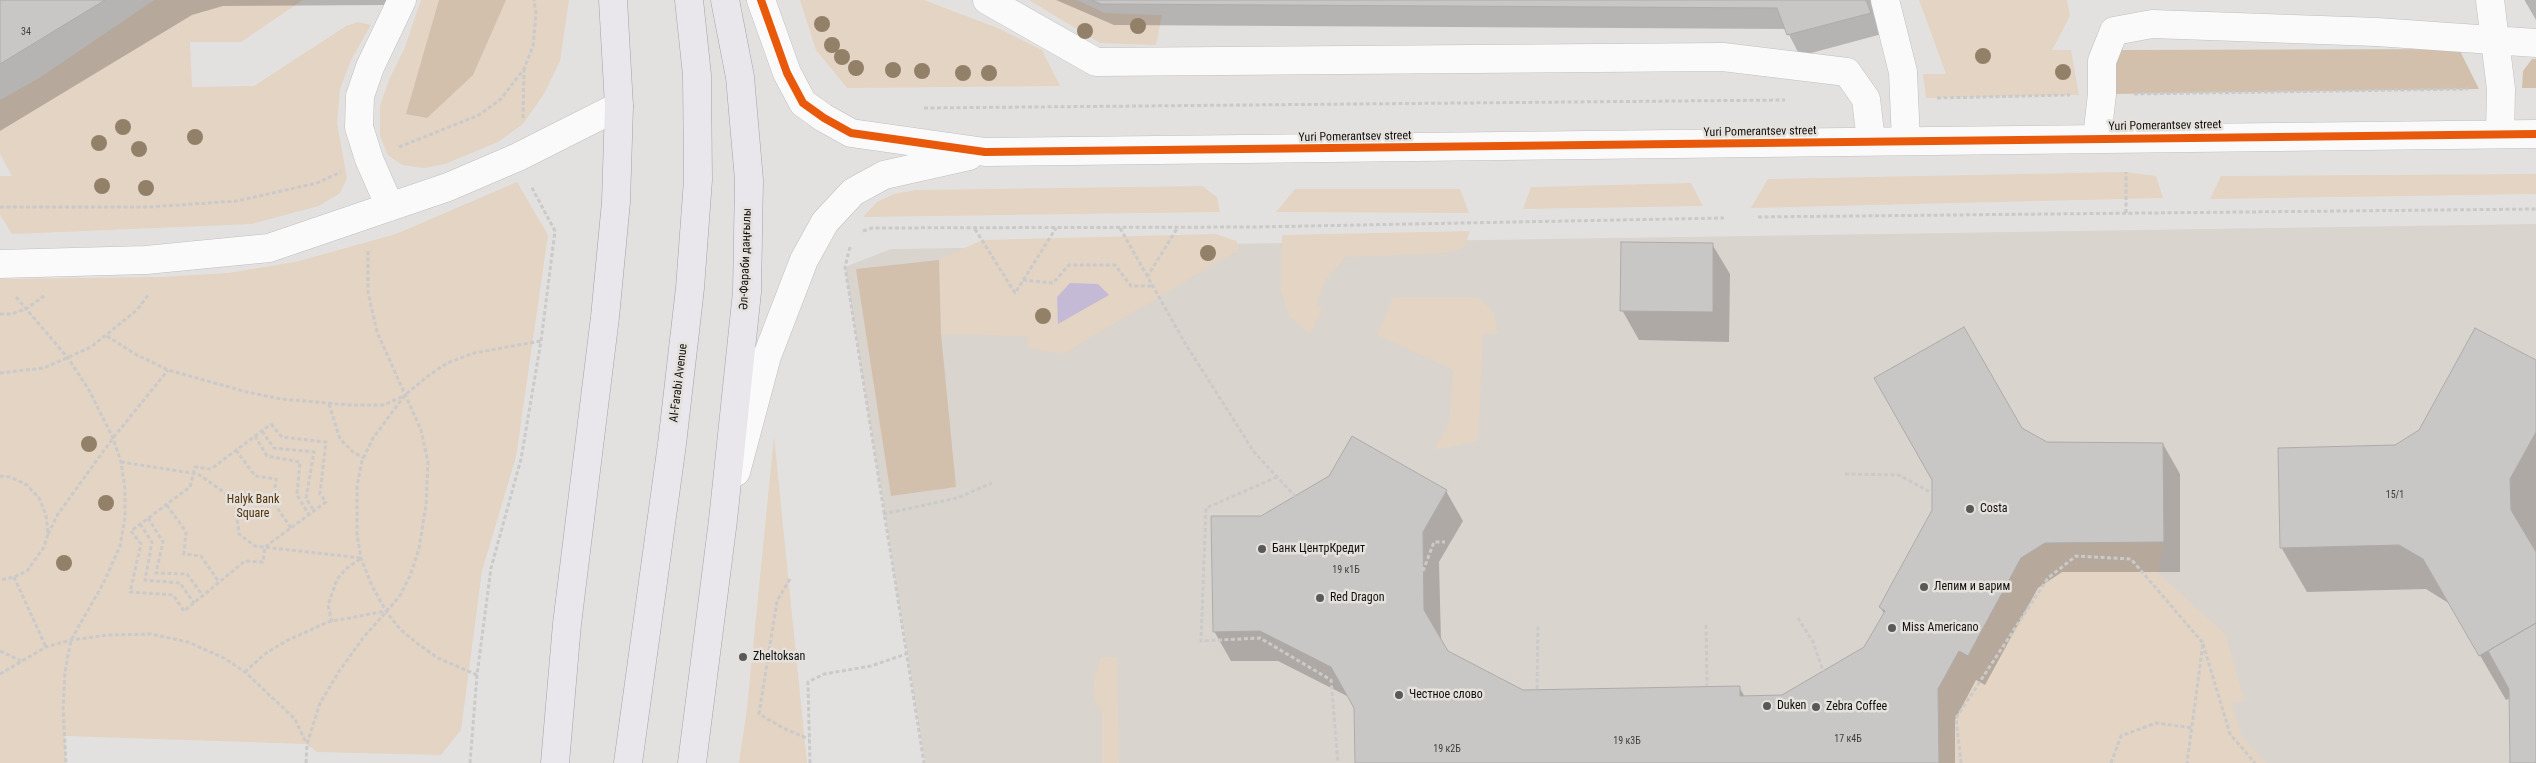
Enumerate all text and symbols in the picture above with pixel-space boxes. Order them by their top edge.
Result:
house number: 34 [21,26,31,38]
street label: Yuri Pomerantsev street [2108,118,2222,134]
street label: Yuri Pomerantsev street [1703,124,1817,140]
street label: Yuri Pomerantsev street [1298,129,1412,145]
street label: Әл-Фараби даңғылы [737,208,755,310]
street label: Al-Farabi Avenue [667,343,691,423]
house number: 15/1 [2386,489,2404,501]
park label: Halyk Bank Square [227,493,279,521]
place label: Costa [1980,502,2008,516]
marker: Costa [1964,503,1976,515]
place label: Банк ЦентрКредит [1272,542,1365,556]
marker: Банк ЦентрКредит [1256,543,1268,555]
house number: 19 к1Б [1332,564,1360,576]
place label: Лепим и варим [1934,580,2010,594]
marker: Лепим и варим [1918,581,1930,593]
place label: Red Dragon [1330,591,1384,605]
marker: Red Dragon [1314,592,1326,604]
place label: Miss Americano [1902,621,1979,635]
marker: Miss Americano [1886,622,1898,634]
place label: Zheltoksan [753,650,805,664]
marker: Zheltoksan [737,651,749,663]
place label: Честное слово [1409,688,1483,702]
marker: Честное слово [1393,689,1405,701]
place label: Duken [1777,699,1806,713]
marker: Duken [1761,700,1773,712]
place label: Zebra Coffee [1826,700,1887,714]
marker: Zebra Coffee [1810,701,1822,713]
house number: 17 к4Б [1834,733,1862,745]
house number: 19 к3Б [1613,735,1641,747]
house number: 19 к2Б [1433,743,1461,755]

